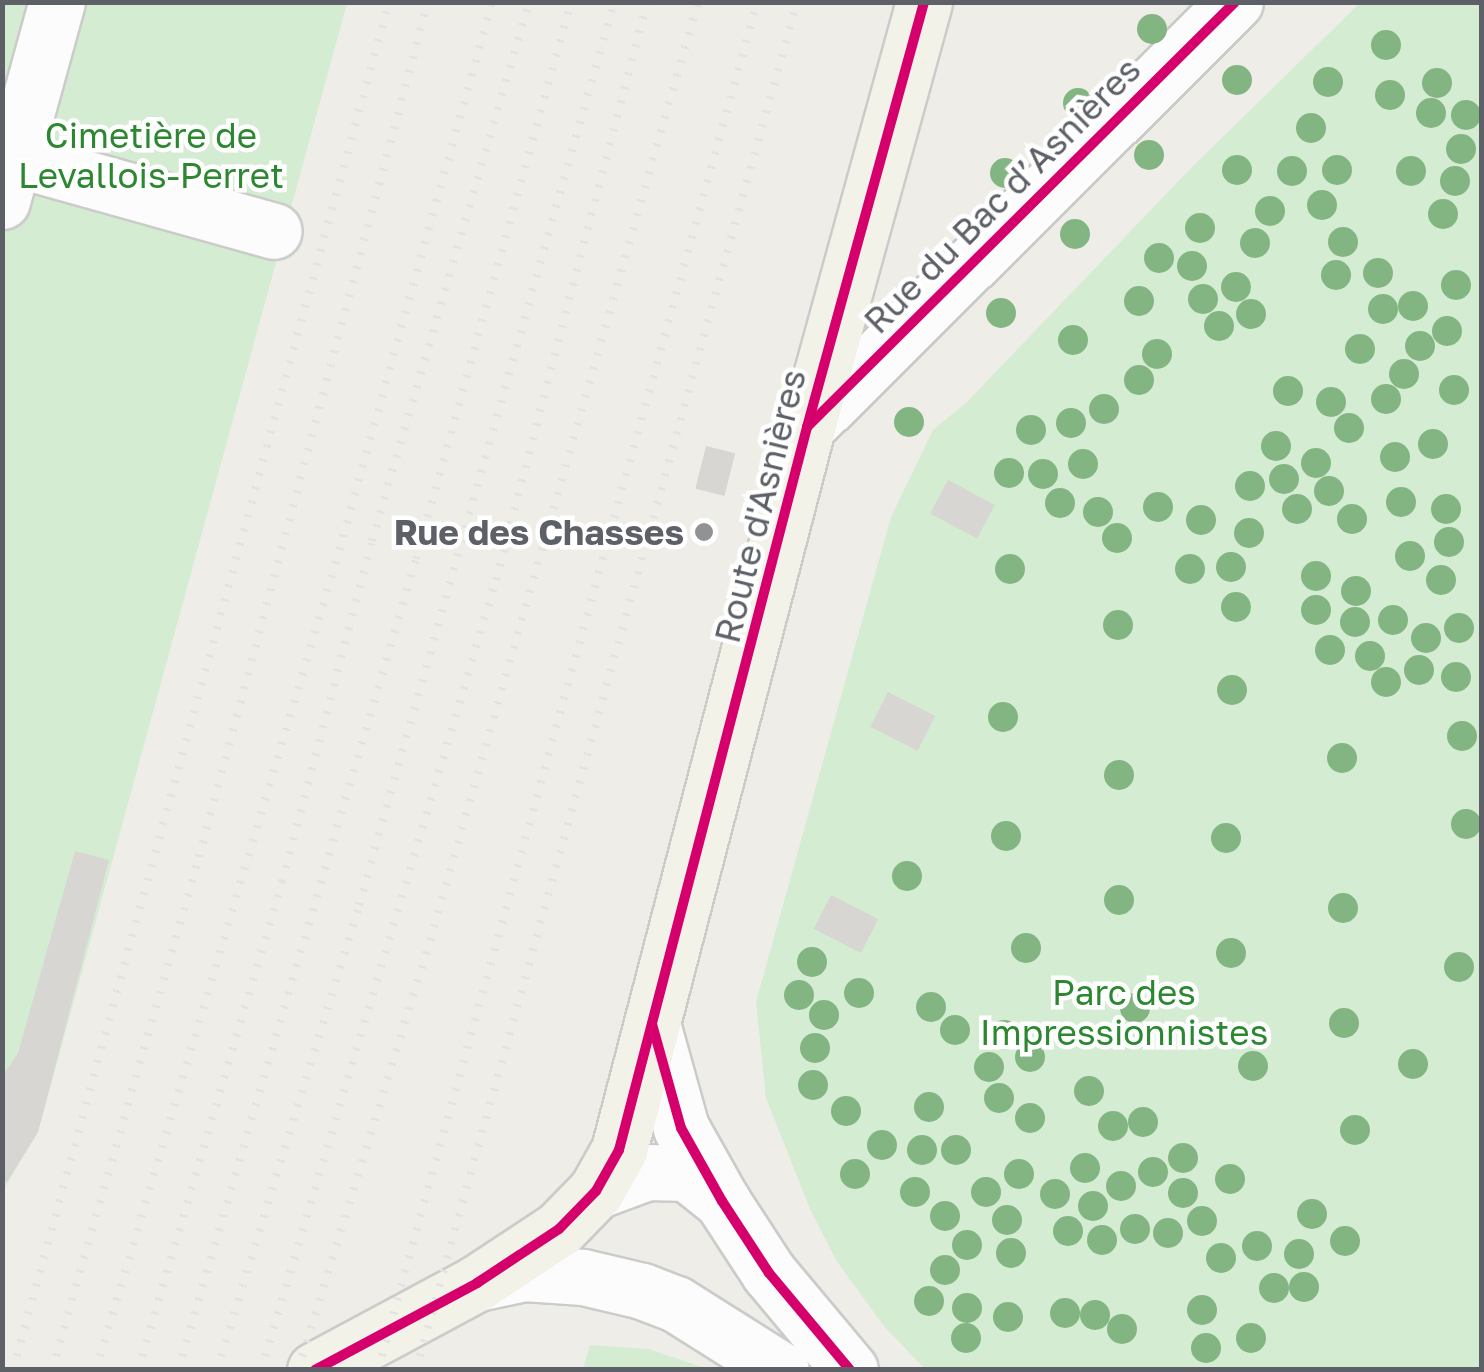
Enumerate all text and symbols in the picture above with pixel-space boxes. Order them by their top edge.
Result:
street label: Rue du Bac d’Asnières [855,48,1149,342]
park label: Cimetière de Levallois-Perret [18,114,284,196]
street label: Route d'Asnières [706,365,814,647]
place label: Rue des Chasses [394,511,684,553]
marker: Rue des Chasses [693,521,715,543]
park label: Parc des Impressionnistes [980,971,1268,1053]

